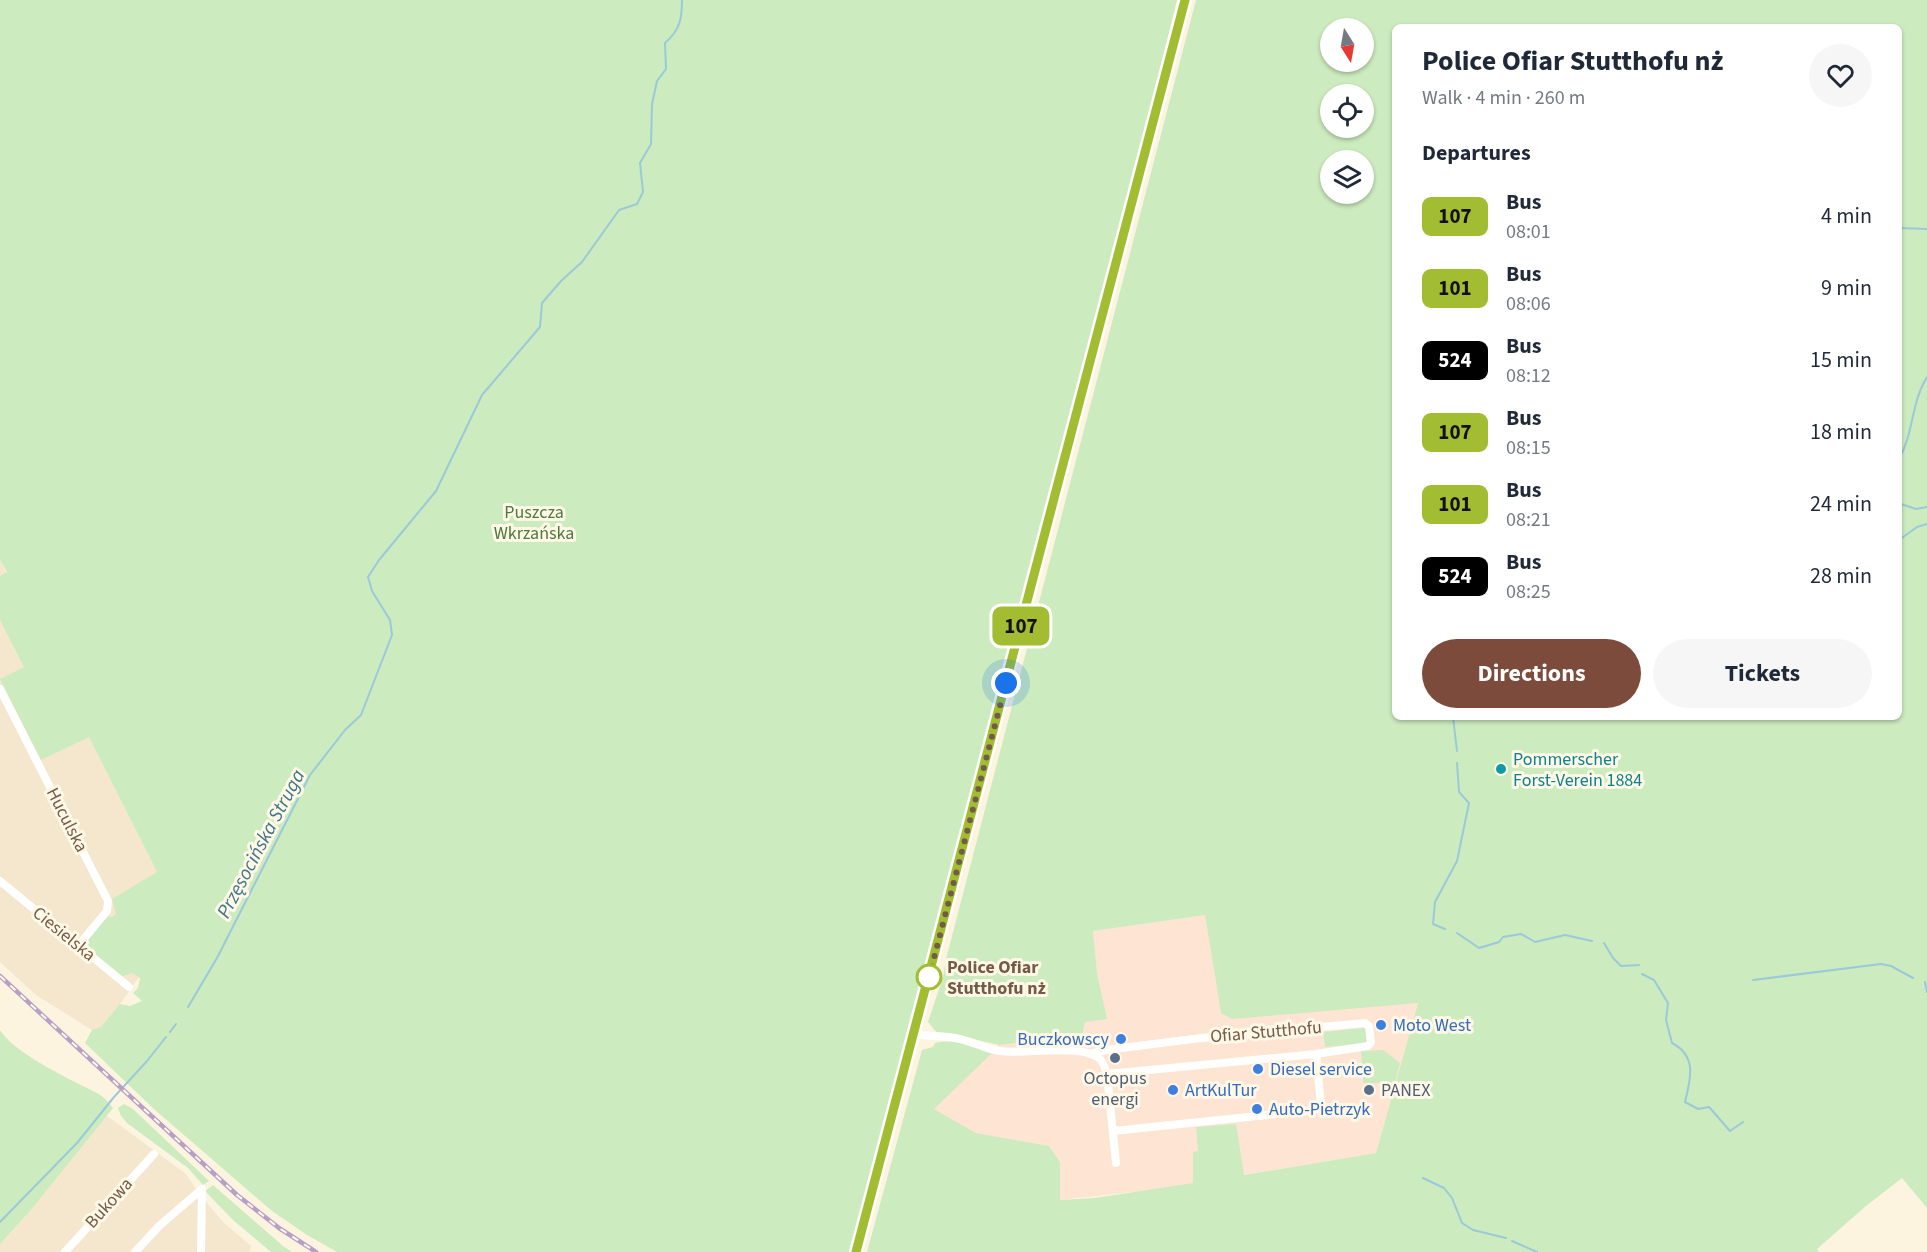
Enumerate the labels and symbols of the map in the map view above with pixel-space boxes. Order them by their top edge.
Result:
north arrow [1320,18,1374,72]
park label: Puszcza Wkrzańska [494,500,574,546]
line badge: 107 [986,606,1056,646]
your location [991,668,1021,698]
place label: Pommerscher Forst-Verein 1884 [1513,747,1642,793]
marker: Pommerscher Forst-Verein 1884 [1494,762,1508,776]
water label: Przęsocińska Struga [210,765,312,923]
street label: Huculska [40,783,94,857]
street label: Ciesielska [27,901,101,967]
place label: Police Ofiar Stutthofu nż [947,955,1046,1001]
marker: Police Ofiar Stutthofu nż [916,964,942,990]
place label: Moto West [1393,1013,1471,1038]
street label: Ofiar Stutthofu [1209,1015,1323,1049]
marker: Moto West [1374,1018,1388,1032]
place label: Buczkowscy [1017,1027,1110,1052]
marker: Buczkowscy [1114,1032,1128,1046]
marker: Octopus energi [1108,1051,1122,1065]
place label: Diesel service [1270,1057,1372,1082]
marker: Diesel service [1251,1062,1265,1076]
place label: Octopus energi [1084,1066,1146,1112]
place label: ArtKulTur [1185,1078,1257,1103]
place label: PANEX [1381,1078,1431,1103]
marker: ArtKulTur [1166,1083,1180,1097]
marker: PANEX [1362,1083,1376,1097]
place label: Auto-Pietrzyk [1269,1097,1370,1122]
marker: Auto-Pietrzyk [1250,1102,1264,1116]
street label: Bukowa [79,1172,139,1234]

